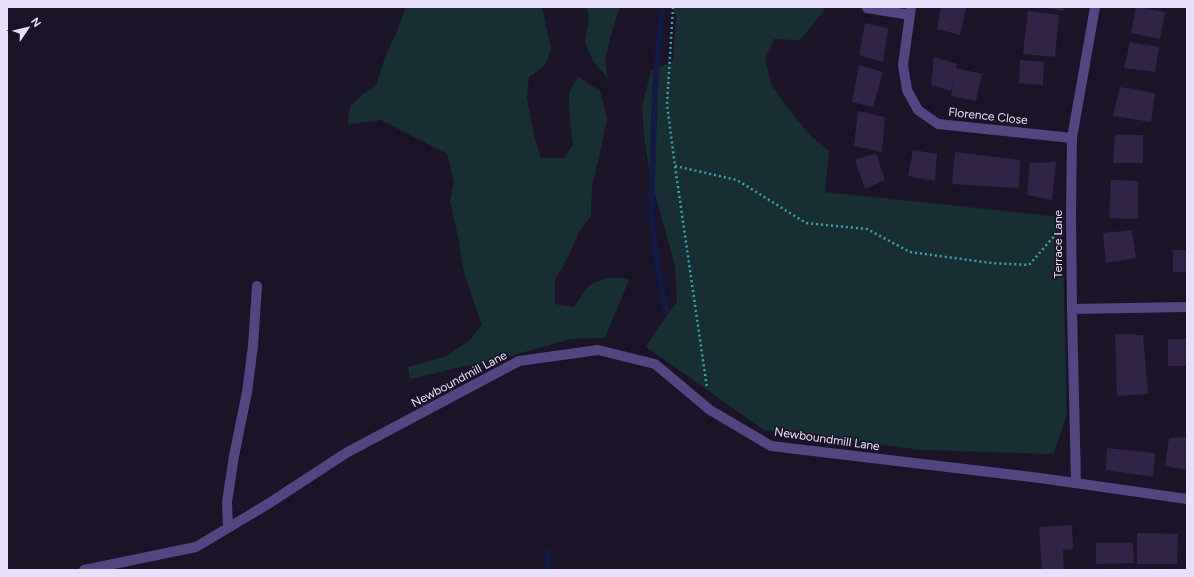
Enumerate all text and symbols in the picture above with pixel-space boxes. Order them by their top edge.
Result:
north arrow [8,8,48,48]
text: N [28,15,44,30]
street label: Florence Close [948,105,1029,127]
street label: Terrace Lane [1051,209,1065,278]
street label: Newboundmill Lane [409,348,510,410]
street label: Newboundmill Lane [773,425,881,453]

